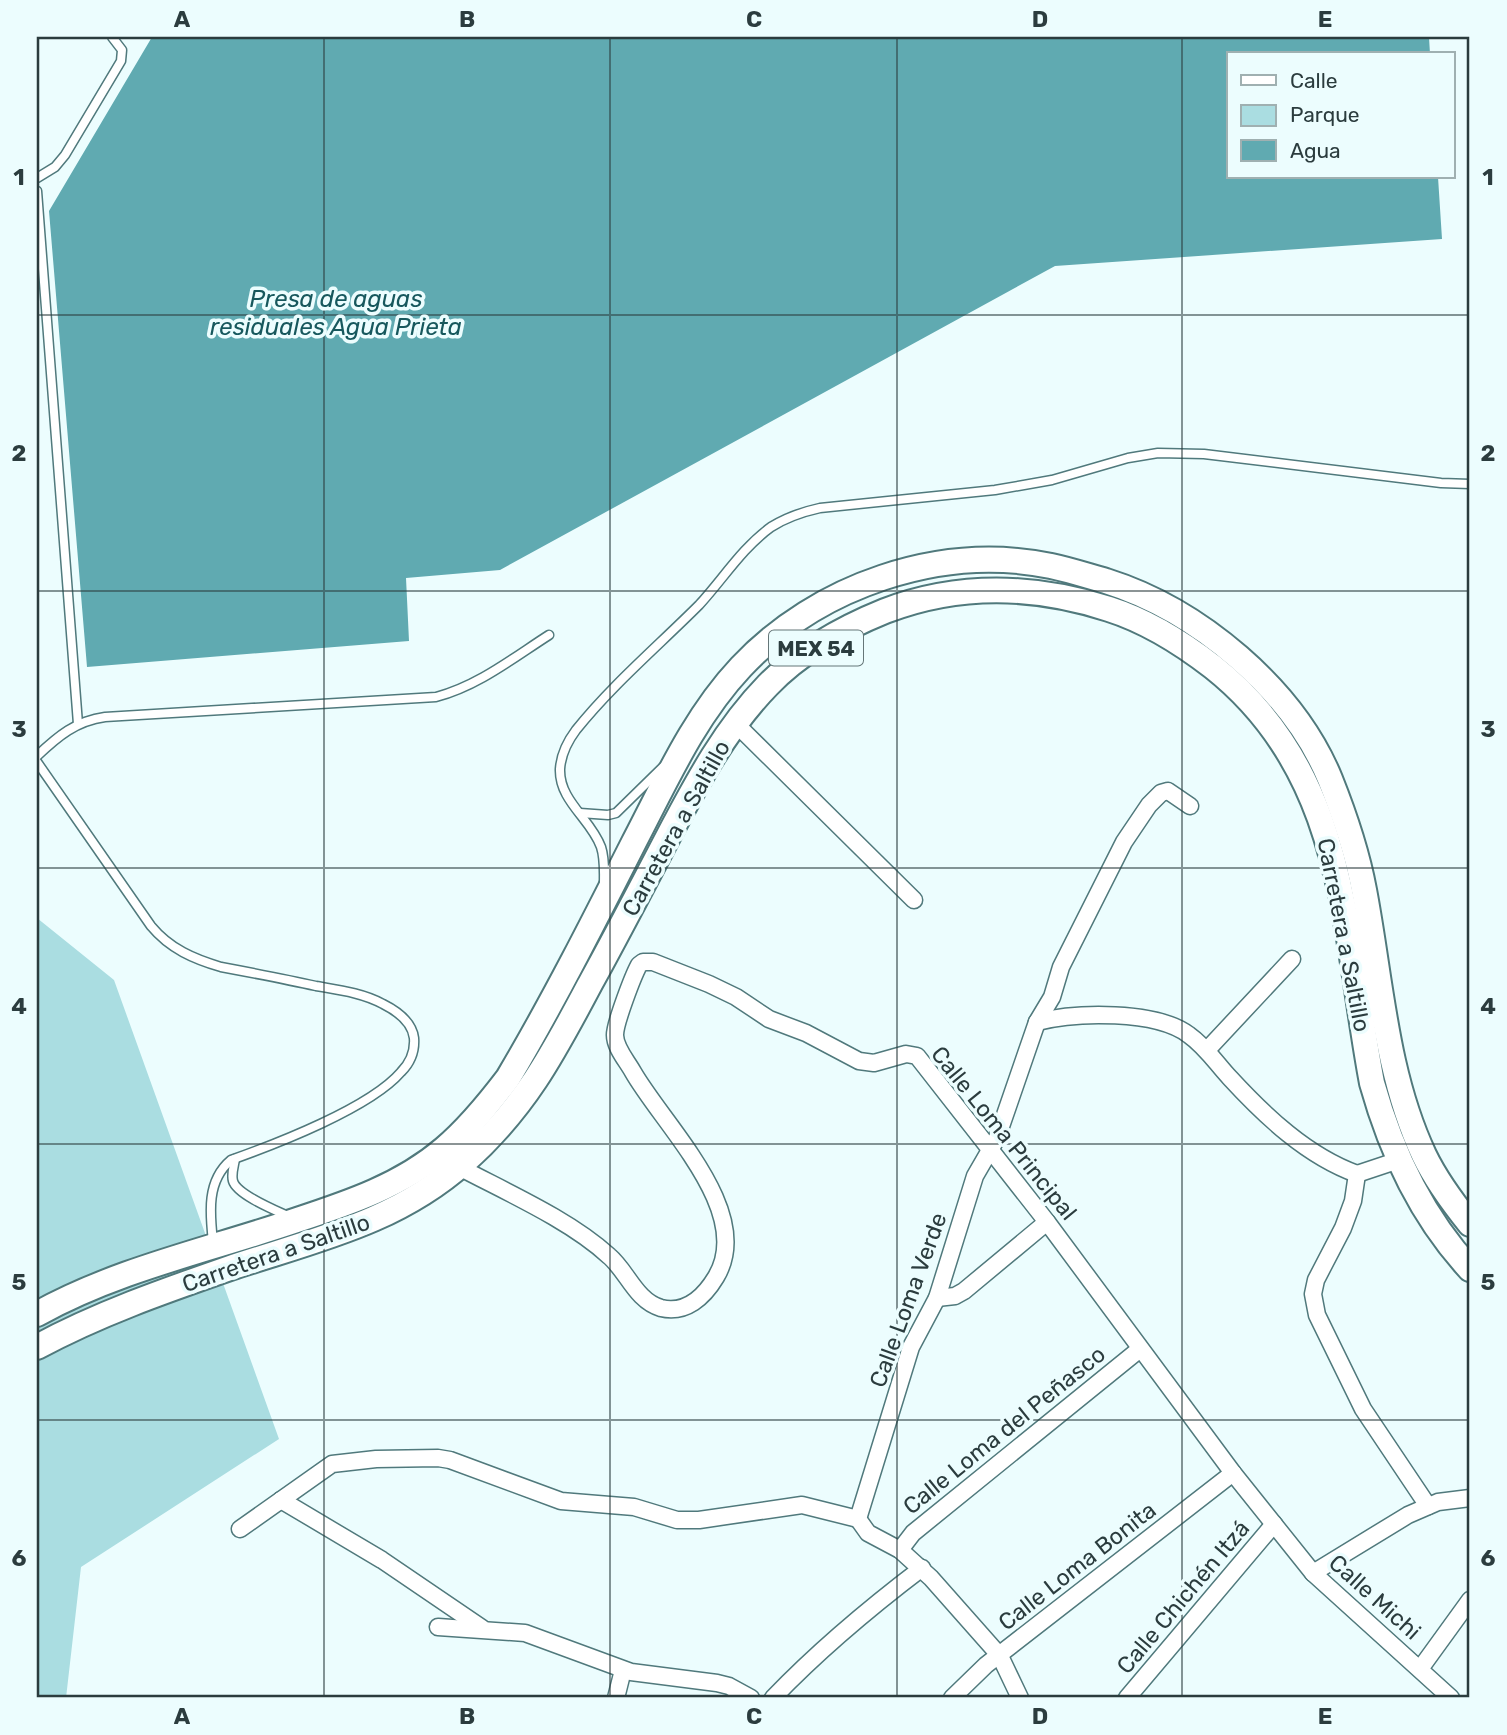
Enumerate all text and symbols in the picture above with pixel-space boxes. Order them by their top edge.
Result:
text: A [174,5,191,33]
text: B [459,5,475,33]
text: C [746,5,762,33]
text: D [1032,5,1048,33]
text: E [1318,5,1332,33]
legend [1227,52,1454,178]
text: Calle [1290,68,1338,93]
text: Parque [1290,102,1360,127]
text: Agua [1290,138,1341,163]
text: 1 [13,163,25,191]
text: 1 [1482,163,1494,191]
water label: Presa de aguas residuales Agua Prieta [210,285,462,341]
text: 2 [12,439,26,467]
text: 2 [1481,439,1495,467]
road number: MEX 54 [769,630,863,666]
text: 3 [11,715,27,743]
text: 3 [1480,715,1496,743]
street label: Carretera a Saltillo [616,735,736,921]
street label: Carretera a Saltillo [1311,836,1377,1034]
text: 4 [11,992,27,1020]
text: 4 [1480,992,1496,1020]
street label: Calle Loma Principal [925,1040,1083,1226]
street label: Carretera a Saltillo [178,1208,374,1298]
street label: Calle Loma Verde [863,1209,953,1391]
text: 5 [12,1268,27,1296]
text: 5 [1481,1268,1496,1296]
street label: Calle Loma del Peñasco [897,1340,1111,1520]
street label: Calle Loma Bonita [993,1496,1161,1636]
street label: Calle Chichén Itzá [1111,1515,1255,1679]
text: 6 [12,1544,27,1572]
text: 6 [1481,1544,1496,1572]
street label: Calle Michi [1323,1549,1427,1645]
text: A [174,1702,191,1730]
text: B [459,1702,475,1730]
text: C [746,1702,762,1730]
text: D [1032,1702,1048,1730]
text: E [1318,1702,1332,1730]

